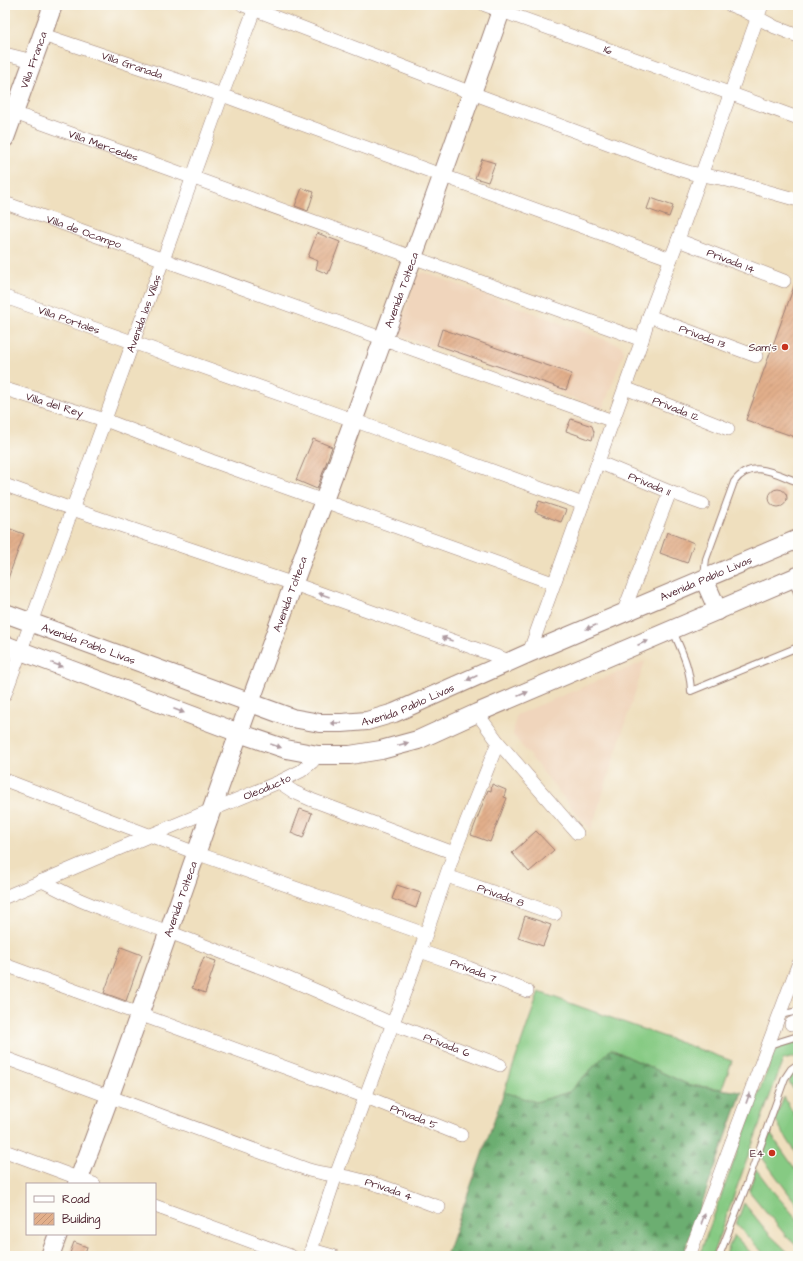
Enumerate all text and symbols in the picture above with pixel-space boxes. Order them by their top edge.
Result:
street label: Villa Franca [16,29,50,90]
street label: 16 [602,41,615,58]
street label: Villa Granada [100,48,165,82]
street label: Villa Mercedes [66,126,141,165]
street label: Villa de Ocampo [44,211,124,252]
street label: Privada 14 [705,244,758,277]
street label: Avenida Tolteca [381,250,422,330]
street label: Avenida las Villas [122,272,165,355]
street label: Villa Portales [36,302,103,338]
street label: Privada 13 [677,320,728,352]
place label: Sam's [748,340,777,355]
marker: Sam's [780,342,790,352]
street label: Villa del Rey [24,388,85,421]
street label: Privada 12 [650,392,703,425]
street label: Privada 11 [626,468,674,499]
street label: Avenida Pablo Livas [657,552,755,604]
street label: Avenida Tolteca [269,554,310,634]
one-way arrow [318,592,330,598]
street label: Avenida Pablo Livas [40,620,138,668]
one-way arrow [586,624,597,630]
one-way arrow [440,635,452,641]
one-way arrow [638,640,650,646]
one-way arrow [52,662,64,668]
one-way arrow [465,676,477,682]
street label: Avenida Pablo Livas [361,680,457,729]
one-way arrow [518,691,529,697]
one-way arrow [173,708,185,714]
one-way arrow [329,720,342,726]
one-way arrow [398,741,410,747]
one-way arrow [270,743,282,749]
street label: Oleoducto [241,770,294,804]
street label: Avenida Tolteca [160,859,201,939]
street label: Privada 8 [475,880,526,910]
street label: Privada 7 [448,955,499,986]
street label: Privada 6 [421,1029,472,1060]
one-way arrow [745,1091,751,1103]
street label: Privada 5 [388,1100,440,1132]
place label: E4 [750,1146,765,1161]
marker: E4 [767,1148,777,1158]
street label: Privada 4 [363,1174,415,1204]
legend [26,1183,156,1235]
text: Road [62,1191,90,1208]
text: Building [62,1211,100,1229]
one-way arrow [700,1213,706,1225]

